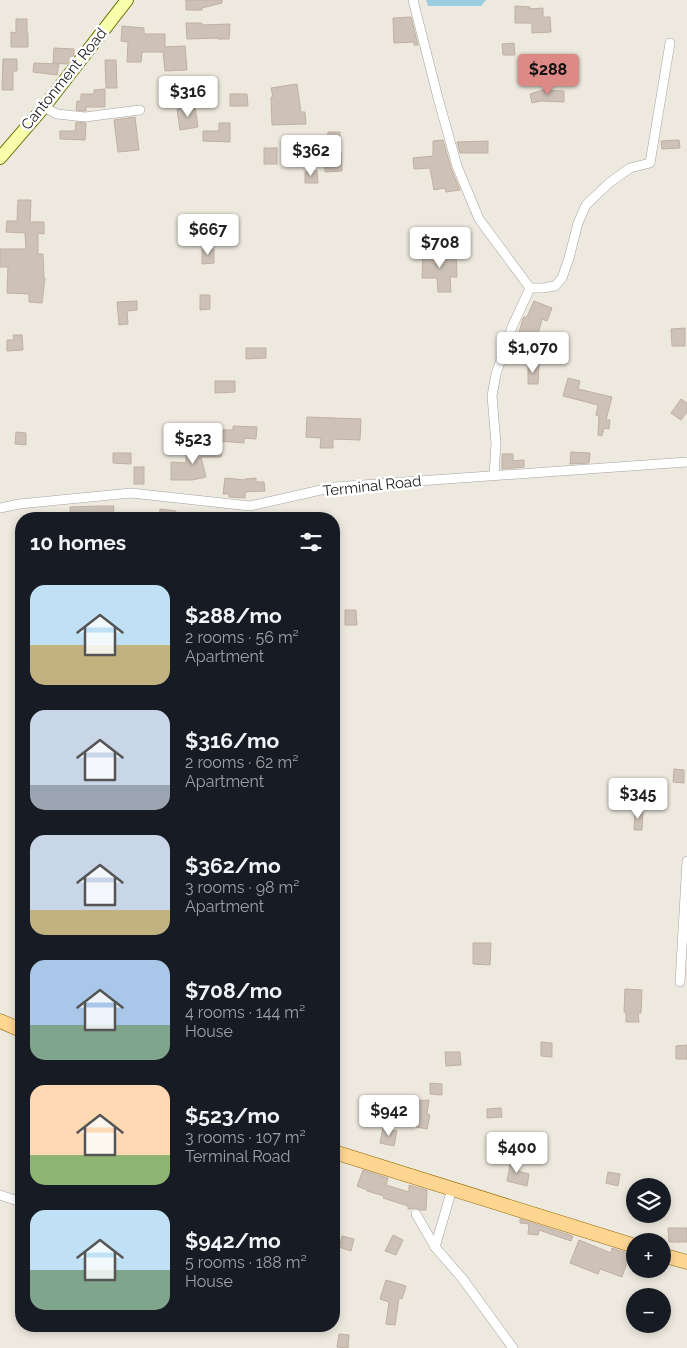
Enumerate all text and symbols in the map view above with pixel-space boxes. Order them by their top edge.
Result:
street label: Cantonment Road [17,24,111,134]
pin: $288 [518,54,578,96]
text: $288 [529,60,567,79]
pin: $316 [158,76,218,118]
text: $316 [170,82,206,101]
pin: $362 [281,134,341,177]
text: $362 [292,141,330,160]
pin: $667 [178,214,238,256]
text: $667 [189,220,227,239]
pin: $708 [410,226,470,269]
text: $708 [421,233,459,252]
pin: $1,070 [492,332,574,374]
text: $1,070 [508,338,558,357]
pin: $523 [163,422,223,465]
text: $523 [175,429,211,448]
street label: Terminal Road [322,472,422,500]
icon: filters [297,528,325,556]
text: 10 homes [30,530,126,555]
text: $288/mo [185,603,282,628]
icon: home [70,605,130,665]
text: 2 rooms · 56 m² [185,628,299,647]
text: Apartment [185,647,264,666]
text: $316/mo [185,728,279,753]
icon: home [70,730,130,790]
text: 2 rooms · 62 m² [185,753,298,772]
text: Apartment [185,772,264,791]
pin: $345 [608,778,668,820]
text: $345 [620,784,657,803]
text: $362/mo [185,853,281,878]
icon: home [70,855,130,915]
text: 3 rooms · 98 m² [185,878,300,897]
text: Apartment [185,897,264,916]
text: $708/mo [185,978,282,1003]
icon: home [70,980,130,1040]
text: 4 rooms · 144 m² [185,1003,305,1022]
text: House [185,1022,233,1041]
pin: $942 [359,1094,419,1137]
text: $942 [370,1101,408,1120]
text: $523/mo [185,1103,280,1128]
icon: home [70,1105,130,1165]
text: 3 rooms · 107 m² [185,1128,306,1147]
pin: $400 [487,1132,547,1174]
text: $400 [498,1138,536,1157]
text: Terminal Road [185,1147,291,1166]
map controls [626,1178,671,1333]
button: layers [626,1178,671,1223]
text: $942/mo [185,1228,281,1253]
icon: home [70,1230,130,1290]
button: + [626,1233,671,1278]
text: 5 rooms · 188 m² [185,1253,307,1272]
text: House [185,1272,233,1291]
button: − [626,1288,671,1333]

